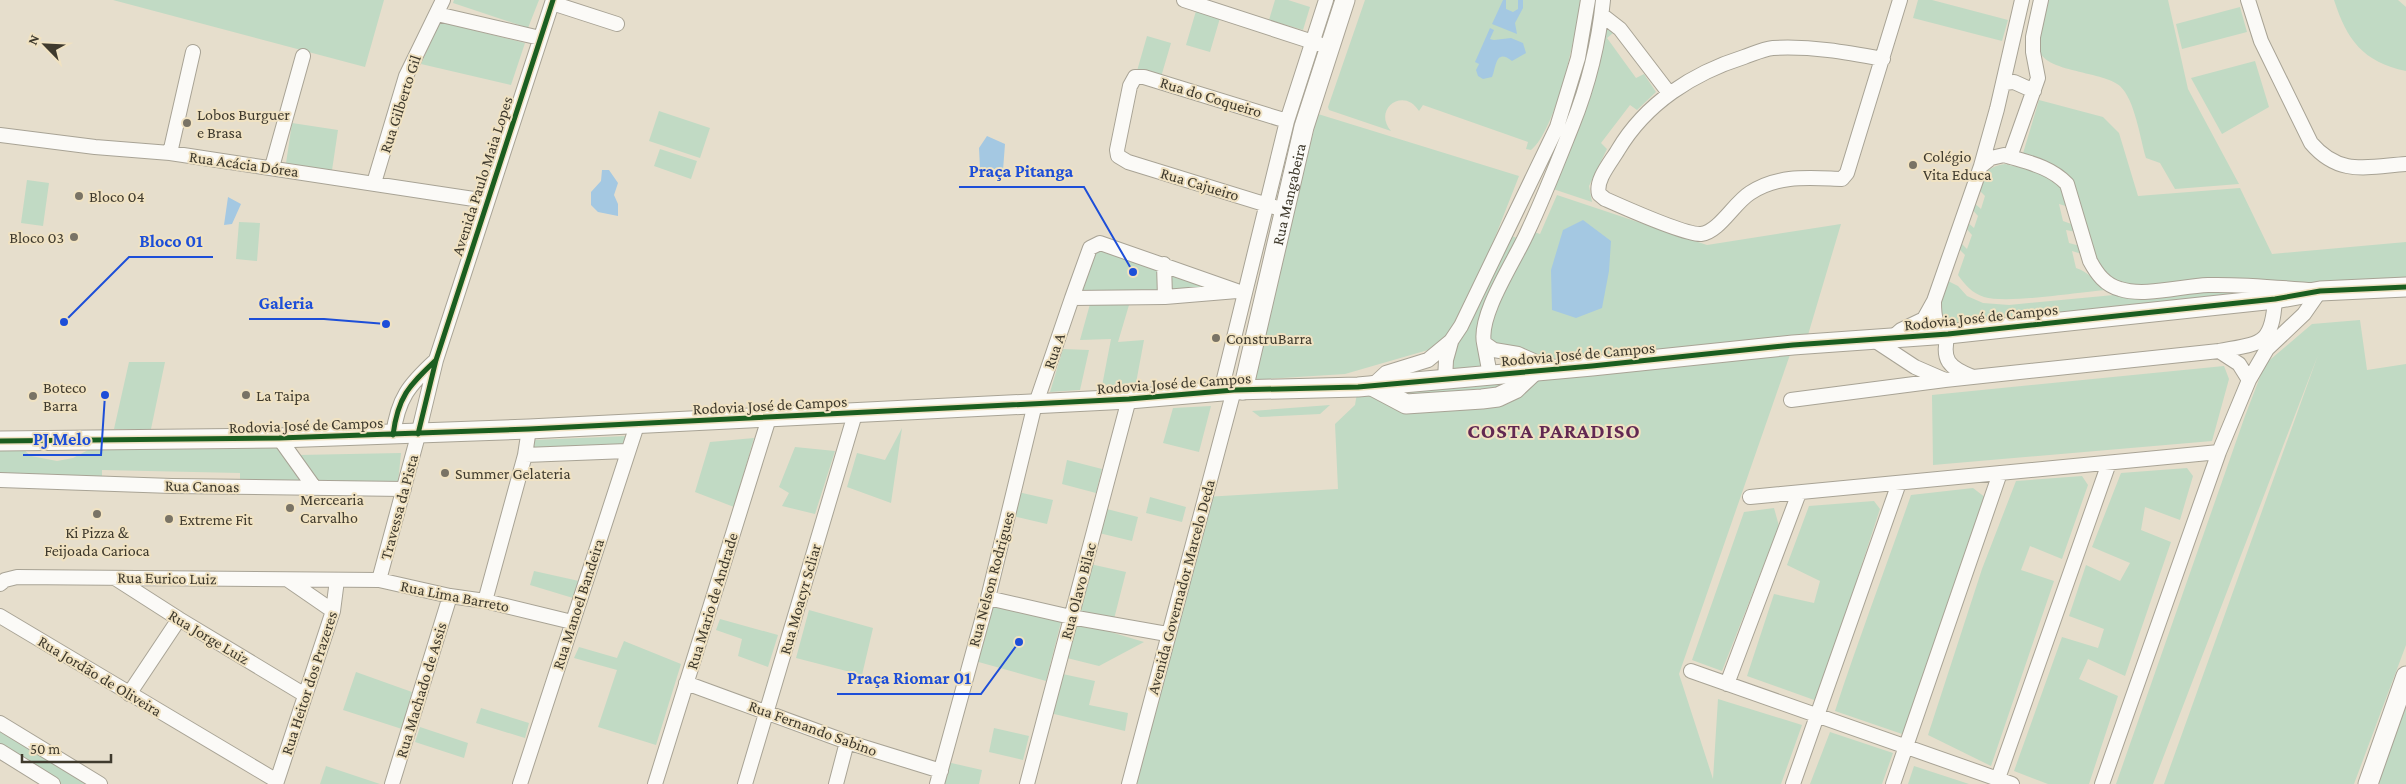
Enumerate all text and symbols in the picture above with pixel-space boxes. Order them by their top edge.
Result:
north arrow [20,20,70,70]
text: N [24,32,43,47]
street label: Rua Gilberto Gil [376,53,424,155]
street label: Rua do Coqueiro [1158,73,1264,122]
street label: Avenida Paulo Maia Lopes [448,94,517,258]
place label: Lobos Burguer e Brasa [197,106,290,141]
marker: Lobos Burguer e Brasa [181,117,193,129]
street label: Rua Mangabeira [1268,141,1309,247]
street label: Rua Acácia Dórea [188,148,300,180]
place label: Colégio Vita Educa [1923,148,1992,183]
callout: Praça Pitanga [959,154,1084,187]
marker: Colégio Vita Educa [1907,159,1919,171]
text: Praça Pitanga [969,161,1073,181]
street label: Rua Cajueiro [1158,164,1241,205]
place label: Bloco 04 [89,188,145,205]
marker: Bloco 04 [73,190,85,202]
callout: Bloco 01 [129,224,213,257]
place label: Bloco 03 [9,229,64,246]
marker: Bloco 03 [68,231,80,243]
text: Bloco 01 [139,231,203,251]
callout: Galeria [249,286,324,319]
text: Galeria [258,293,314,313]
street label: Rodovia José de Campos [1903,300,2059,335]
street label: Rua A [1040,330,1068,371]
place label: ConstruBarra [1226,330,1313,347]
marker: ConstruBarra [1210,332,1222,344]
street label: Rodovia José de Campos [1500,339,1656,370]
street label: Rodovia José de Campos [1096,369,1252,398]
place label: Boteco Barra [43,379,86,414]
place label: La Taipa [256,387,311,405]
marker: La Taipa [240,389,252,401]
marker: Boteco Barra [27,390,39,402]
street label: Rodovia José de Campos [692,392,848,419]
street label: Rodovia José de Campos [228,414,384,437]
district label: COSTA PARADISO [1467,419,1641,443]
callout: PJ Melo [23,422,101,455]
text: PJ Melo [33,429,91,449]
street label: Travessa da Pista [377,452,421,562]
place label: Summer Gelateria [455,465,571,482]
marker: Summer Gelateria [439,467,451,479]
street label: Rua Canoas [165,477,239,495]
street label: Avenida Governador Marcelo Deda [1144,477,1218,696]
place label: Mercearia Carvalho [300,491,365,526]
marker: Mercearia Carvalho [284,502,296,514]
marker: Ki Pizza & Feijoada Carioca [91,508,103,520]
street label: Rua Nelson Rodrigues [965,509,1018,649]
place label: Extreme Fit [179,511,253,528]
marker: Extreme Fit [163,513,175,525]
place label: Ki Pizza & Feijoada Carioca [44,524,150,560]
street label: Rua Mario de Andrade [683,531,741,671]
street label: Rua Manoel Bandeira [549,536,607,671]
street label: Rua Moacyr Scliar [776,541,825,657]
street label: Rua Olavo Bilac [1057,541,1099,641]
street label: Rua Eurico Luiz [117,569,217,587]
street label: Rua Lima Barreto [399,577,511,615]
street label: Rua Jorge Luiz [165,606,252,669]
street label: Rua Heitor dos Prazeres [278,609,340,757]
street label: Rua Machado de Assis [392,620,450,760]
street label: Rua Jordão de Oliveira [35,632,165,721]
callout: Praça Riomar 01 [837,661,981,694]
text: Praça Riomar 01 [847,668,971,688]
street label: Rua Fernando Sabino [746,697,880,759]
scale bar [22,732,111,764]
text: 50 m [30,741,60,757]

